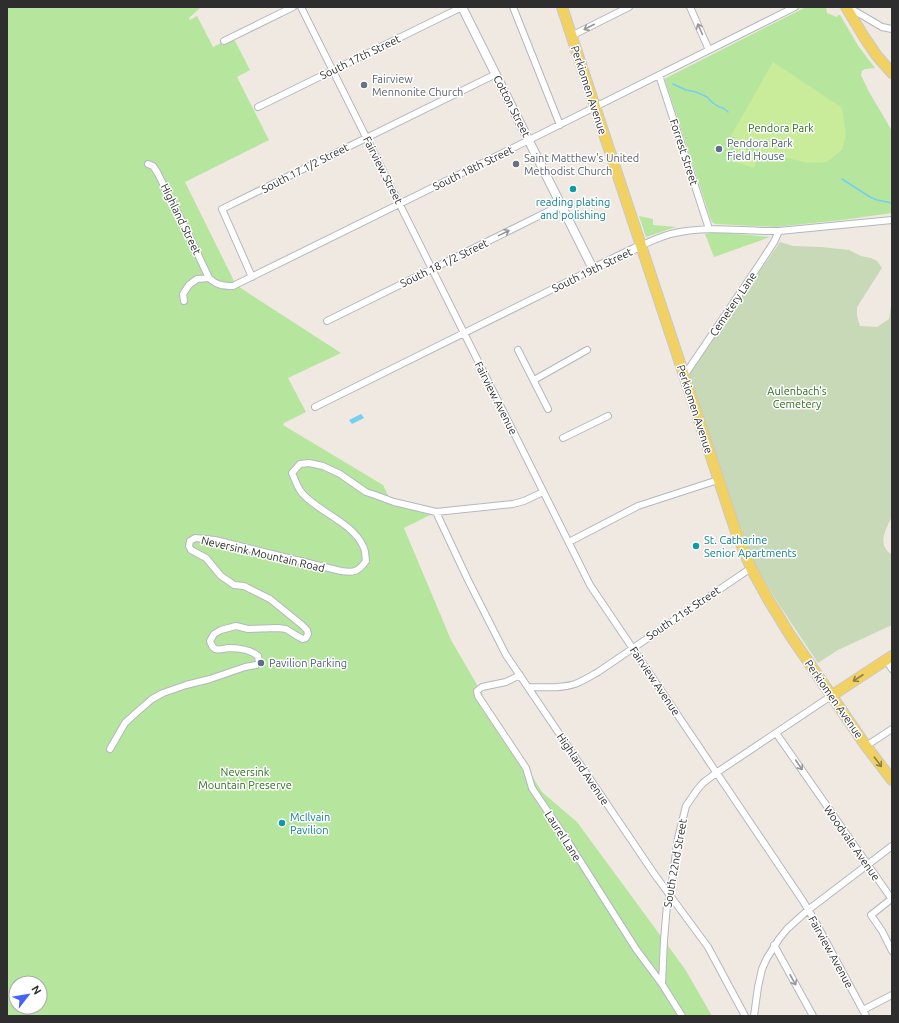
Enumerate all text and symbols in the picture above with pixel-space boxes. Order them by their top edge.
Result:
one-way arrow [696,23,703,35]
one-way arrow [583,24,595,31]
street label: South 17th Street [318,32,403,82]
street label: Perkiomen Avenue [569,44,609,136]
place label: Fairview Mennonite Church [372,73,463,98]
street label: Cotton Street [491,73,533,139]
marker: Fairview Mennonite Church [359,80,369,90]
street label: Forrest Street [668,117,701,187]
park label: Pendora Park [748,122,814,134]
street label: Fairview Street [361,134,405,206]
place label: Pendora Park Field House [727,137,793,162]
street label: South 17 1/2 Street [259,141,351,195]
street label: South 18th Street [431,143,516,193]
marker: Pendora Park Field House [714,144,724,154]
place label: Saint Matthew's United Methodist Church [524,152,639,177]
marker: Saint Matthew's United Methodist Church [511,159,521,169]
street label: Highland Street [159,182,204,257]
marker: reading plating and polishing [568,184,578,194]
place label: reading plating and polishing [536,196,610,221]
one-way arrow [498,229,510,236]
street label: South 18 1/2 Street [398,236,490,289]
street label: South 19th Street [550,245,635,295]
street label: Cemetery Lane [707,270,759,338]
street label: Fairview Avenue [472,359,520,437]
street label: Perkiomen Avenue [675,363,715,455]
park label: Aulenbach's Cemetery [767,385,827,410]
street label: Neversink Mountain Road [200,534,326,574]
place label: St. Catharine Senior Apartments [704,534,797,559]
marker: St. Catharine Senior Apartments [691,541,701,551]
street label: South 21st Street [644,584,723,642]
street label: Fairview Avenue [628,644,682,718]
place label: Pavilion Parking [269,657,347,669]
marker: Pavilion Parking [256,658,266,668]
street label: Perkiomen Avenue [803,658,865,740]
one-way arrow [853,674,864,682]
street label: Highland Avenue [555,731,611,807]
one-way arrow [874,756,882,767]
one-way arrow [795,759,803,771]
park label: Neversink Mountain Preserve [198,766,292,791]
street label: Woodvale Avenue [822,803,882,883]
street label: Laurel Lane [543,809,583,863]
place label: McIlvain Pavilion [290,811,330,836]
street label: South 22nd Street [661,817,689,908]
marker: McIlvain Pavilion [277,818,287,828]
street label: Fairview Avenue [806,914,856,990]
one-way arrow [790,973,797,985]
north arrow [8,975,48,1015]
text: N [29,983,44,996]

